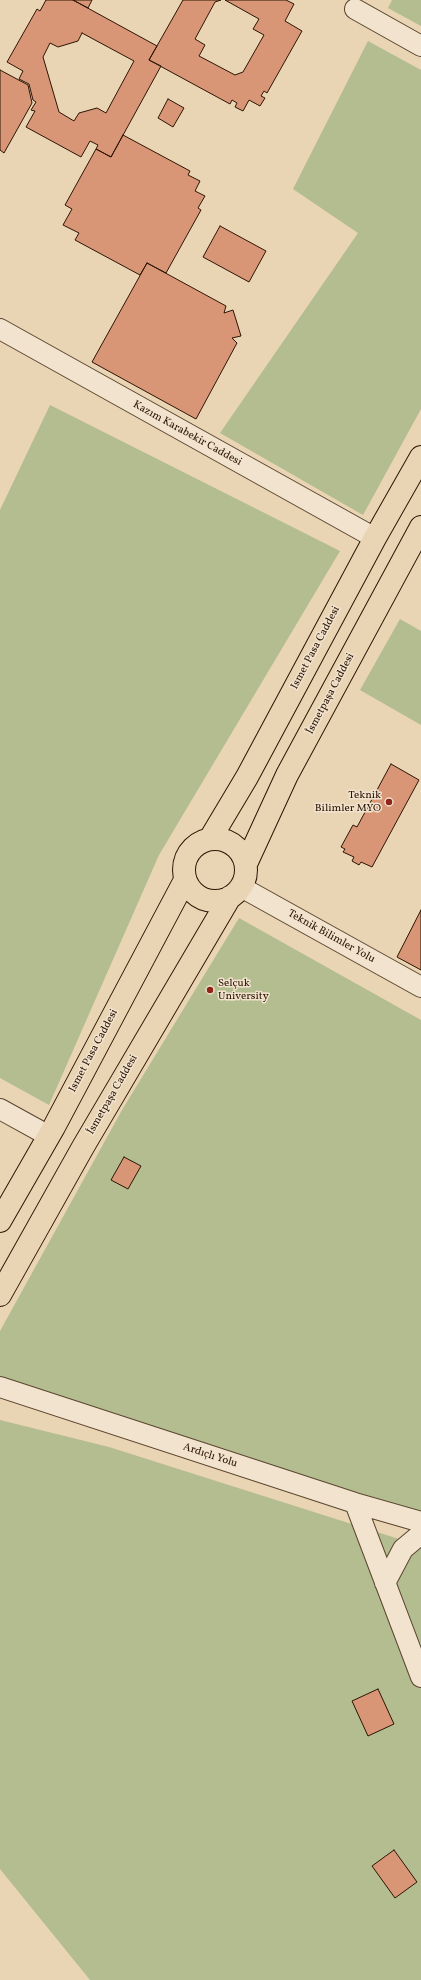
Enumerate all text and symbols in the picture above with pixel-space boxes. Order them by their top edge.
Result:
street label: Kazım Karabekir Caddesi [130,399,244,469]
street label: Ismet Pasa Caddesi [289,604,343,692]
street label: İsmetpaşa Caddesi [304,651,358,737]
place label: Teknik Bilimler MYO [315,789,381,815]
marker: Teknik Bilimler MYO [384,797,394,807]
street label: Teknik Bilimler Yolu [285,907,377,967]
place label: Selçuk University [218,977,269,1003]
marker: Selçuk University [205,985,215,995]
street label: Ismet Pasa Caddesi [67,1007,121,1095]
street label: İsmetpaşa Caddesi [85,1053,141,1137]
street label: Ardıçlı Yolu [181,1441,239,1471]

